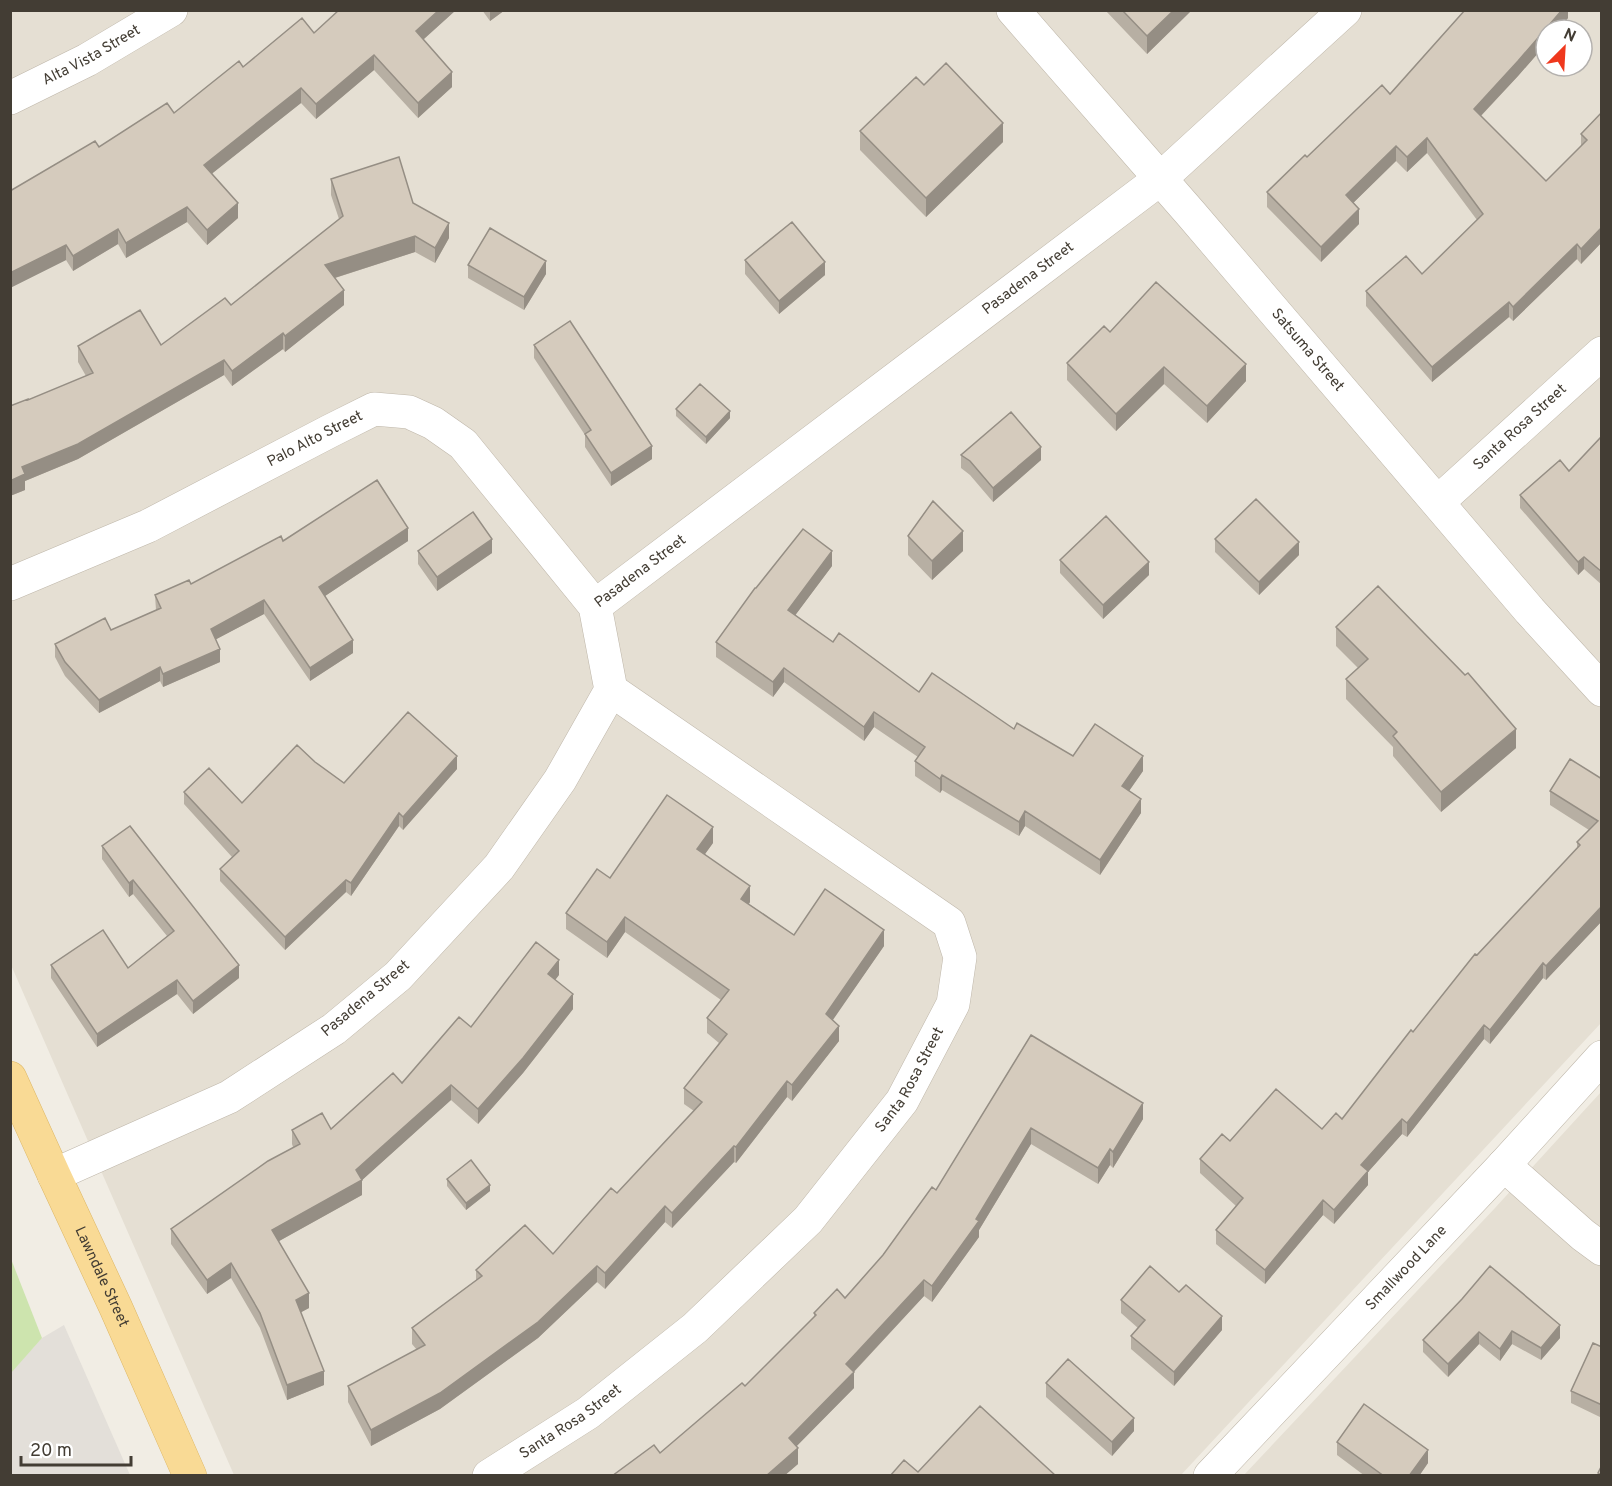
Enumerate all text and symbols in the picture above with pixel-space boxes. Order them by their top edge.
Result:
north arrow [1534,18,1594,78]
street label: Alta Vista Street [39,21,144,90]
text: N [1560,25,1579,48]
street label: Pasadena Street [979,238,1078,319]
street label: Satsuma Street [1267,305,1348,396]
street label: Santa Rosa Street [1469,380,1571,475]
street label: Palo Alto Street [264,407,366,472]
street label: Pasadena Street [591,531,690,612]
street label: Pasadena Street [318,956,414,1042]
street label: Santa Rosa Street [871,1024,949,1137]
street label: Smallwood Lane [1362,1221,1451,1315]
street label: Lawndale Street [70,1224,133,1330]
street label: Santa Rosa Street [516,1380,626,1464]
scale bar [21,1429,130,1467]
text: 20 m [30,1440,72,1463]

